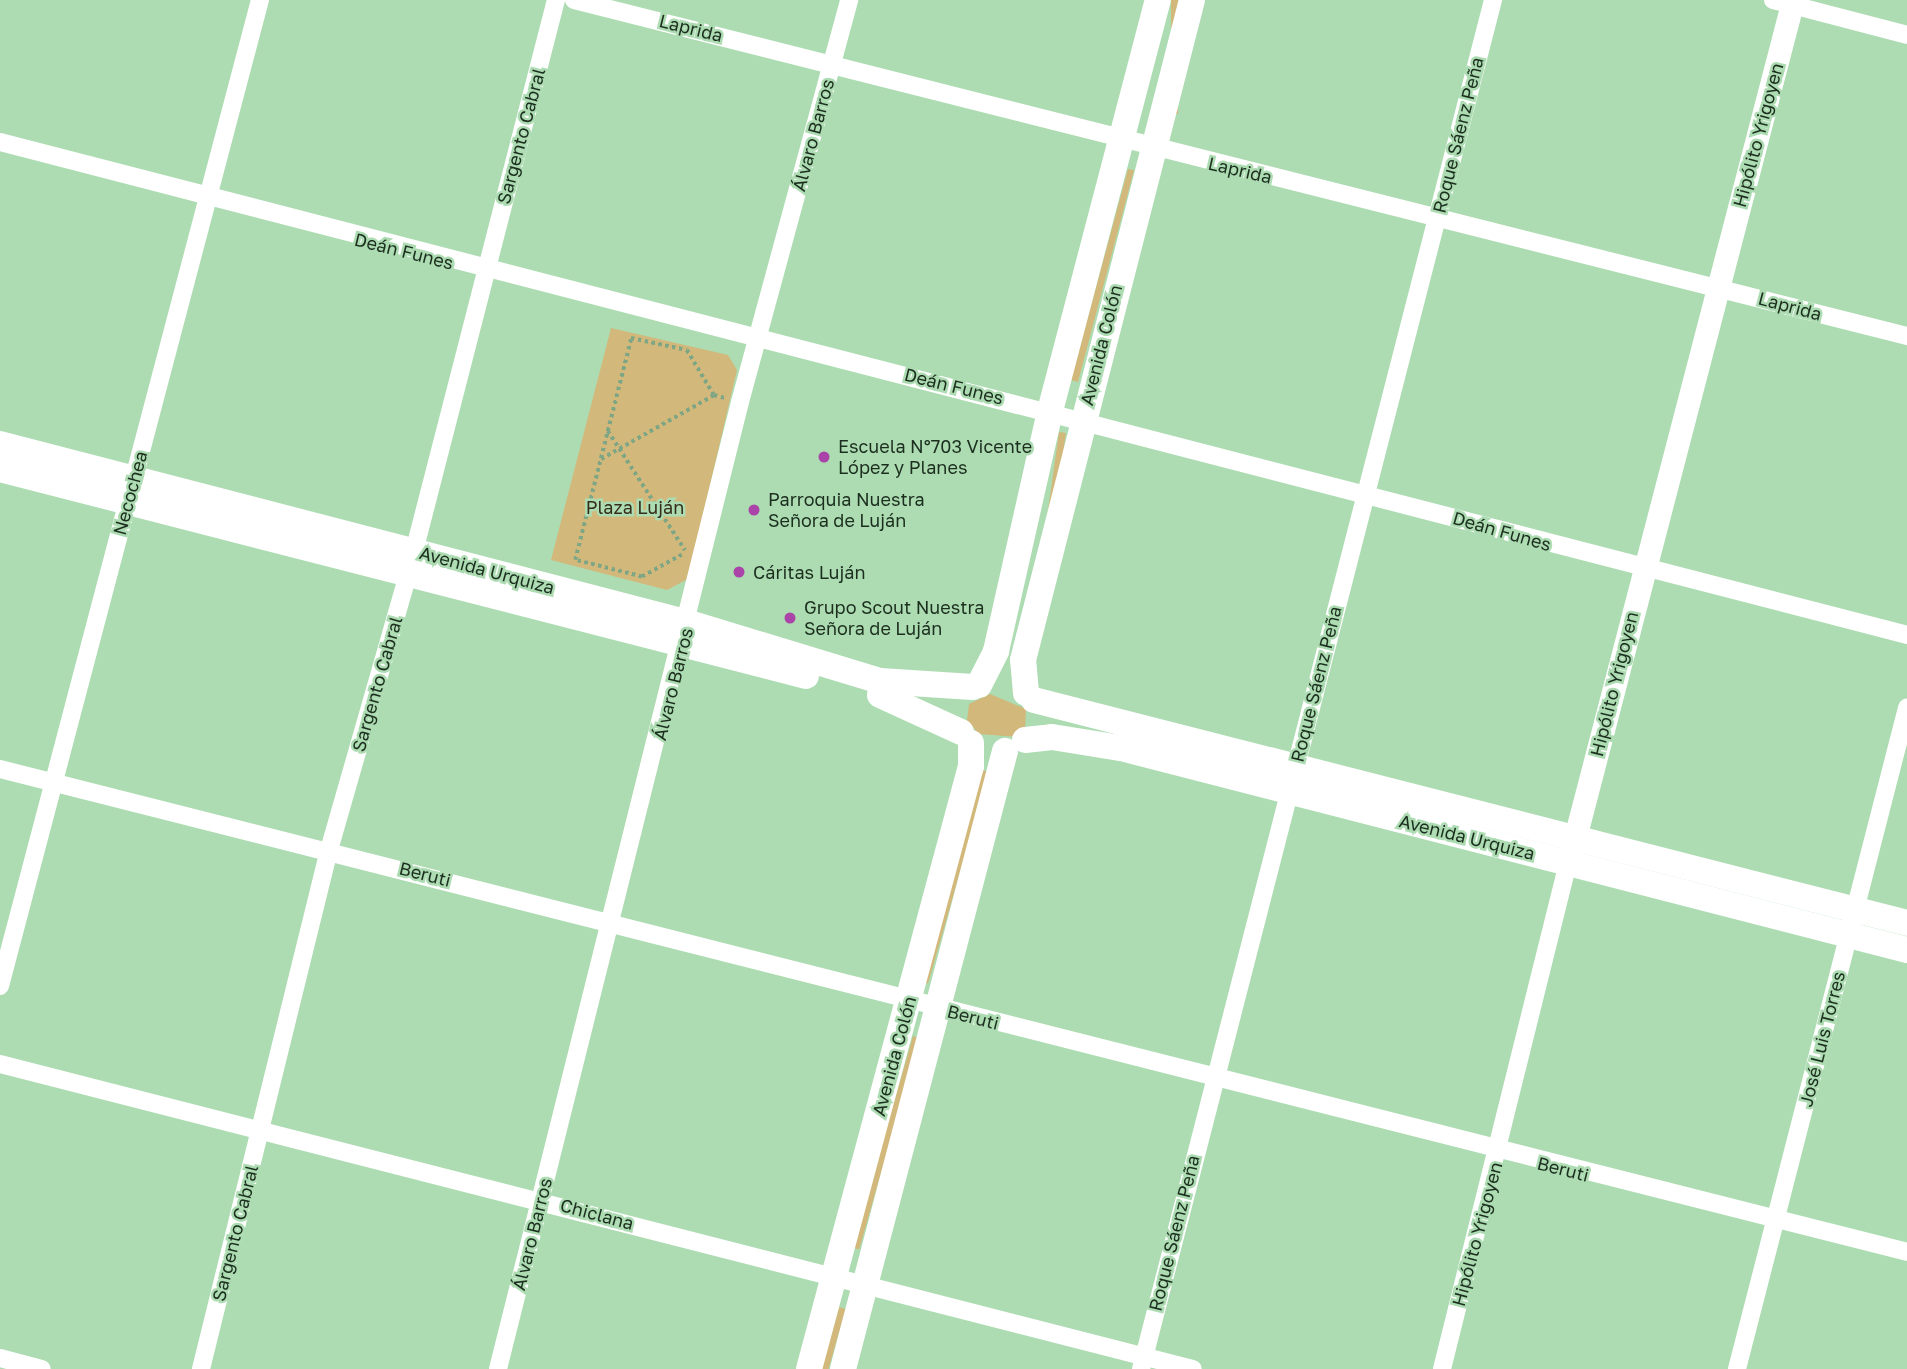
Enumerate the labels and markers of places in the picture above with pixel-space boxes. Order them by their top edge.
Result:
place label: Escuela N°703 Vicente López y Planes [838,436,1032,478]
marker: Escuela N°703 Vicente López y Planes [816,449,832,465]
place label: Parroquia Nuestra Señora de Luján [768,489,925,532]
marker: Parroquia Nuestra Señora de Luján [746,502,762,518]
place label: Cáritas Luján [753,561,866,583]
marker: Cáritas Luján [731,564,747,580]
place label: Grupo Scout Nuestra Señora de Luján [804,597,984,640]
marker: Grupo Scout Nuestra Señora de Luján [782,610,798,626]

